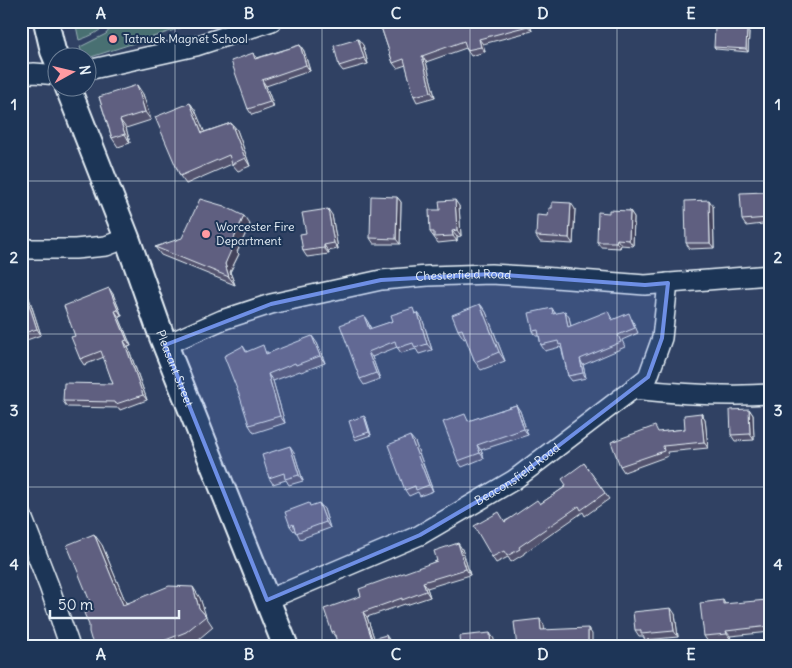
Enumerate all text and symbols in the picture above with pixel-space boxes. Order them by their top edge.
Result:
text: A [96,3,106,23]
text: B [244,3,255,23]
text: C [391,3,402,23]
text: D [537,3,549,23]
text: E [686,3,696,23]
place label: Tatnuck Magnet School [123,31,248,46]
marker: Tatnuck Magnet School [107,33,119,45]
north arrow [48,48,98,98]
text: N [75,64,94,76]
text: 1 [11,94,17,114]
text: 1 [775,94,781,114]
place label: Worcester Fire Department [216,219,294,248]
marker: Worcester Fire Department [200,228,212,240]
text: 2 [10,247,19,267]
text: 2 [774,247,783,267]
street label: Chesterfield Road [415,266,512,284]
street label: Pleasant Street [153,328,197,409]
text: 3 [9,400,19,420]
text: 3 [773,400,783,420]
street label: Beaconsfield Road [472,440,563,508]
text: 4 [9,554,19,574]
text: 4 [773,554,783,574]
scale bar [50,588,179,620]
text: 50 m [58,595,93,614]
text: A [96,644,106,664]
text: B [244,644,255,664]
text: C [391,644,402,664]
text: D [537,644,549,664]
text: E [686,644,696,664]

